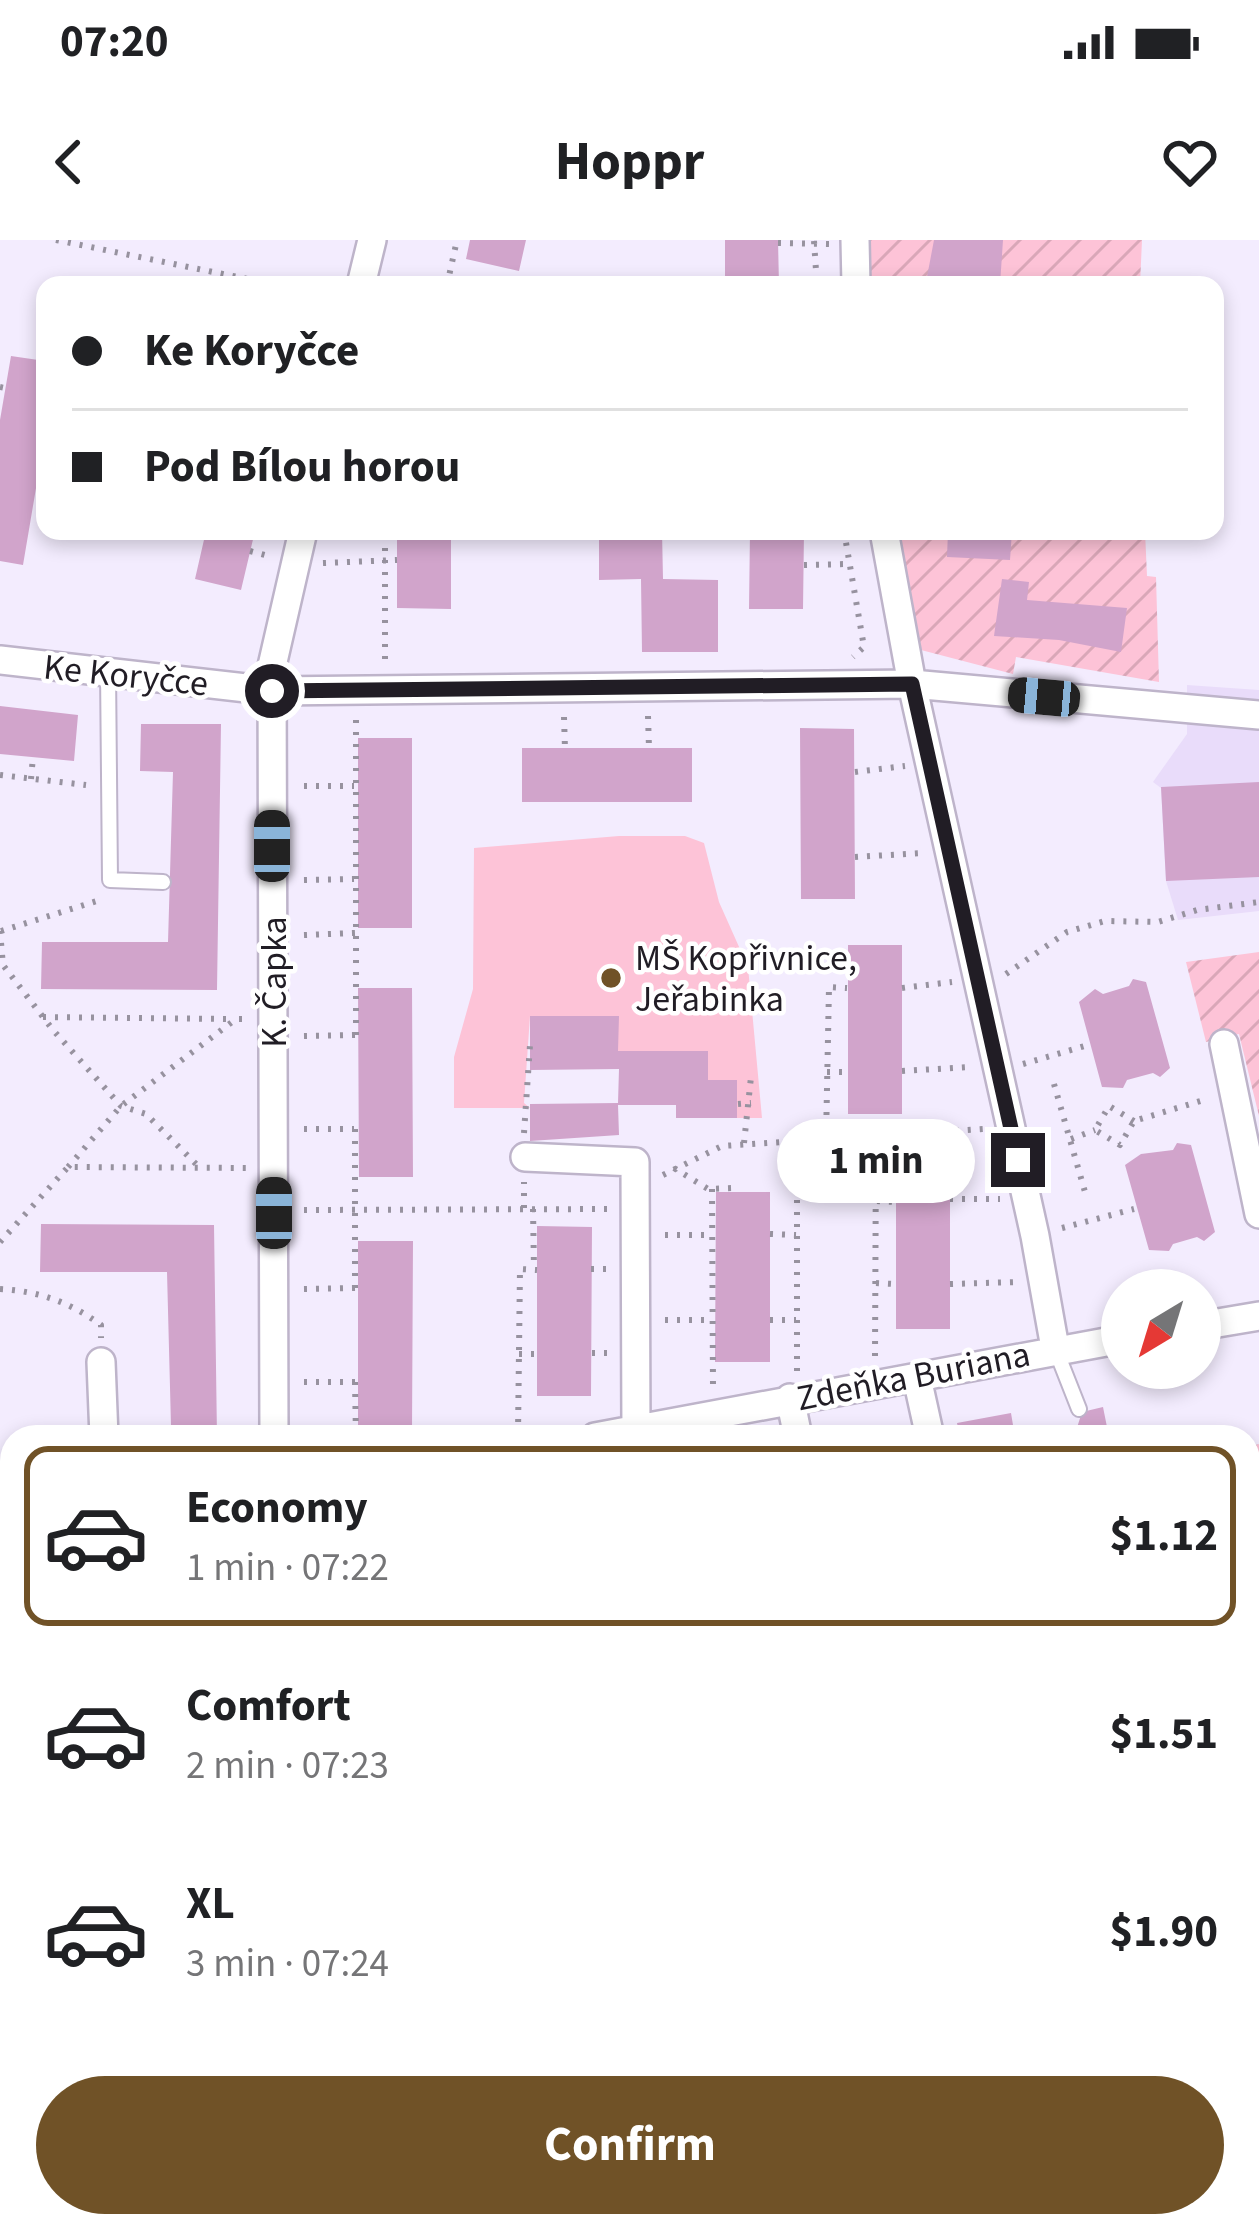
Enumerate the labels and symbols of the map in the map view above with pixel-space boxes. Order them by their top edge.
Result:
street label: Ke Koryčce [41,642,211,709]
route start [245,664,299,718]
car [1007,676,1081,718]
car [254,810,290,882]
street label: K. Čapka [249,916,300,1048]
place label: MŠ Kopřivnice, Jeřabinka [635,933,857,1025]
marker: MŠ Kopřivnice, Jeřabinka [598,965,624,991]
callout: 1 min [778,1118,976,1202]
route end [991,1133,1045,1187]
car [256,1177,292,1249]
north arrow [1101,1269,1221,1389]
street label: Zdeňka Buriana [792,1329,1034,1424]

